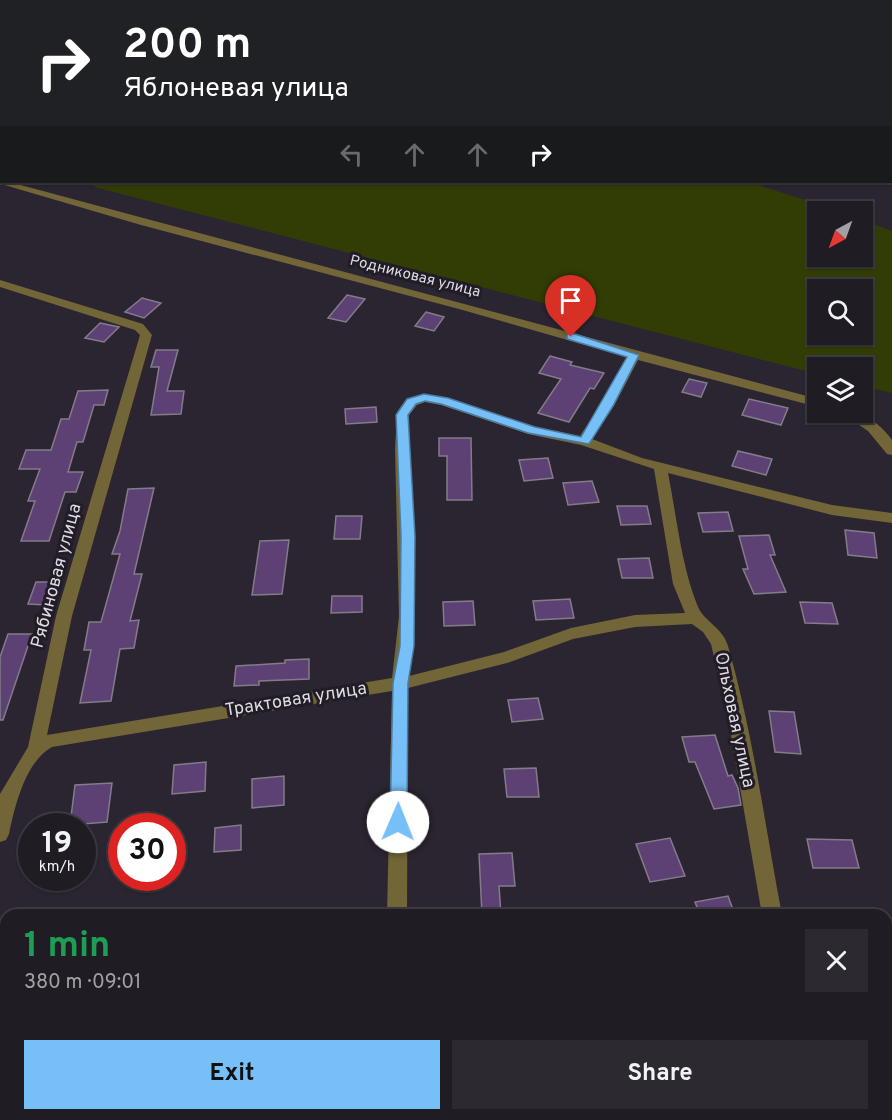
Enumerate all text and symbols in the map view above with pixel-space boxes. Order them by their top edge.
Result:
text: 200 m [123,20,251,73]
icon: right [24,24,102,102]
text: Яблоневая улица [123,72,349,106]
icon: left [335,138,368,171]
icon: ahead [398,138,431,171]
icon: ahead [461,138,494,171]
icon: right [524,138,557,171]
north arrow [807,201,873,267]
map controls [807,201,873,423]
street label: Родниковая улица [348,252,482,302]
pin [545,275,596,337]
button: search [807,279,873,345]
icon: arrive [554,284,587,317]
button: layers [807,357,873,423]
street label: Рябиновая улица [27,501,87,651]
street label: Ольховая улица [708,650,760,790]
street label: Трактовая улица [223,677,369,723]
position arrow [366,790,430,854]
speed limit sign: 30 [108,813,186,891]
text: 19 [42,826,72,863]
text: km/h [39,858,75,877]
text: 1 min [24,924,110,970]
button: close [805,929,868,992]
text: 380 m · 09:01 [24,970,142,996]
button: Exit [24,1040,440,1109]
button: Share [452,1040,868,1109]

